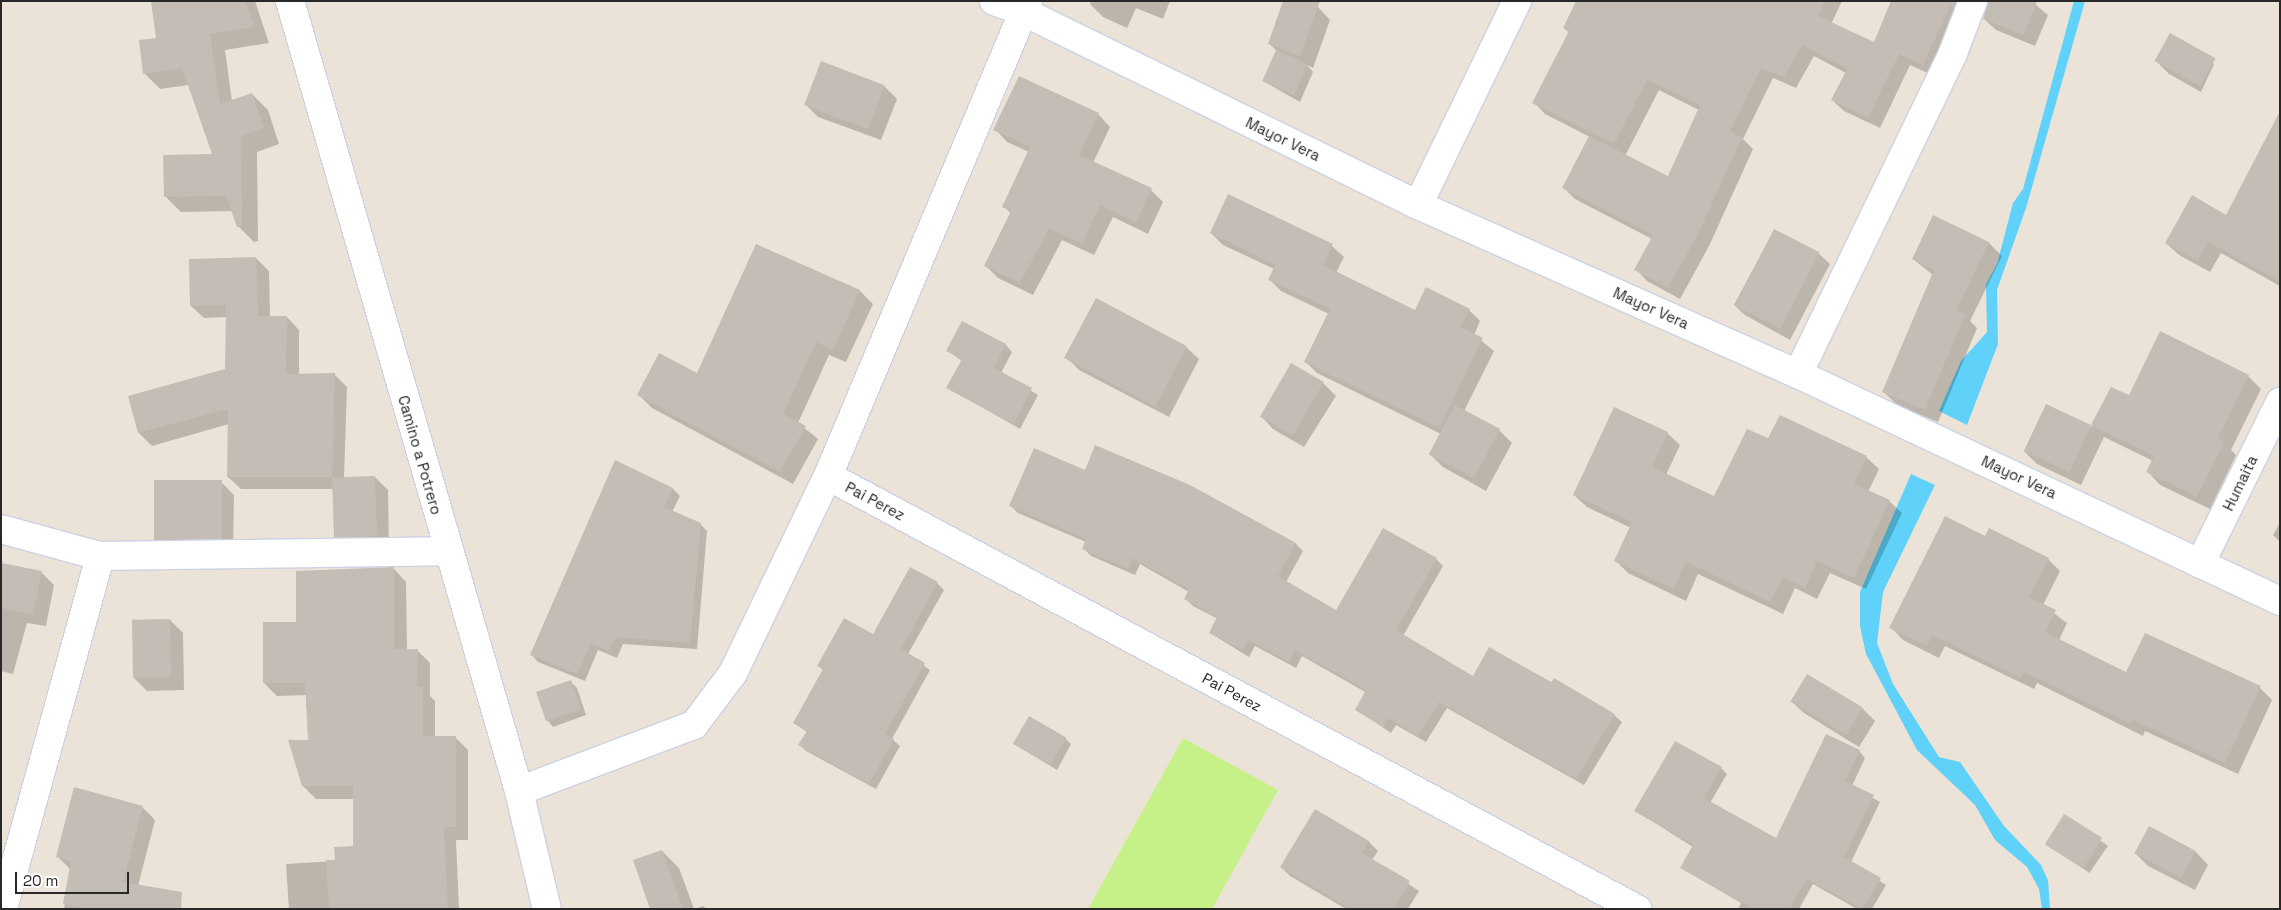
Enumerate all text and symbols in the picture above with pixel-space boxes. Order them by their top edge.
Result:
street label: Mayor Vera [1243,113,1323,165]
street label: Mayor Vera [1610,283,1692,333]
street label: Camino a Potrero [394,393,446,517]
street label: Mayor Vera [1978,452,2060,502]
street label: Humaita [2219,452,2261,514]
street label: Pai Perez [842,478,908,524]
street label: Pai Perez [1199,669,1265,715]
scale bar [18,862,131,894]
text: 20 m [23,871,58,890]

